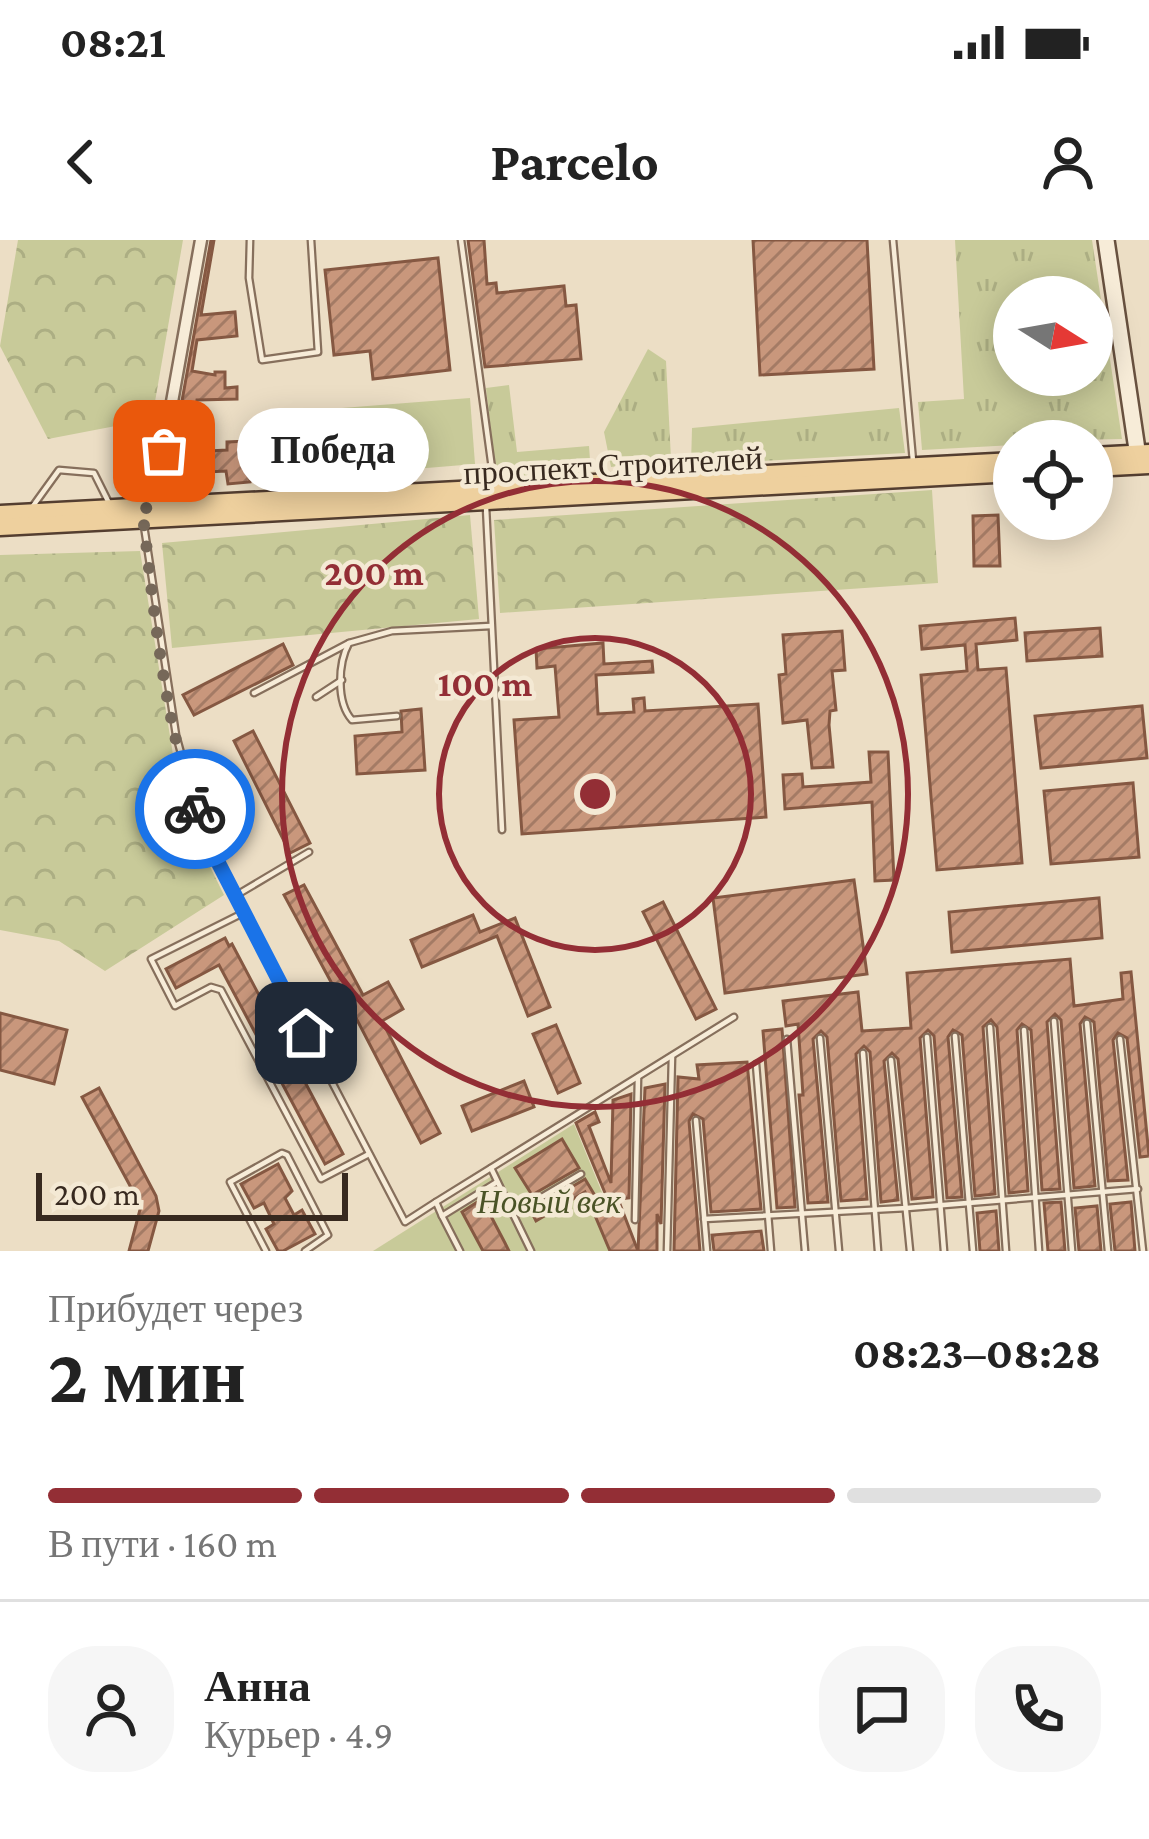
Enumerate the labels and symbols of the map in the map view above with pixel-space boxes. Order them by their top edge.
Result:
north arrow [993,276,1113,396]
pin [113,400,215,502]
callout: Победа [236,409,428,493]
street label: проспект Строителей [462,439,764,491]
text: 200 m [324,553,424,593]
text: 100 m [438,664,533,704]
courier [135,749,255,869]
centre of rings [574,773,616,815]
pin [255,982,357,1084]
scale bar [36,1167,348,1220]
park label: Новый век [476,1183,622,1220]

